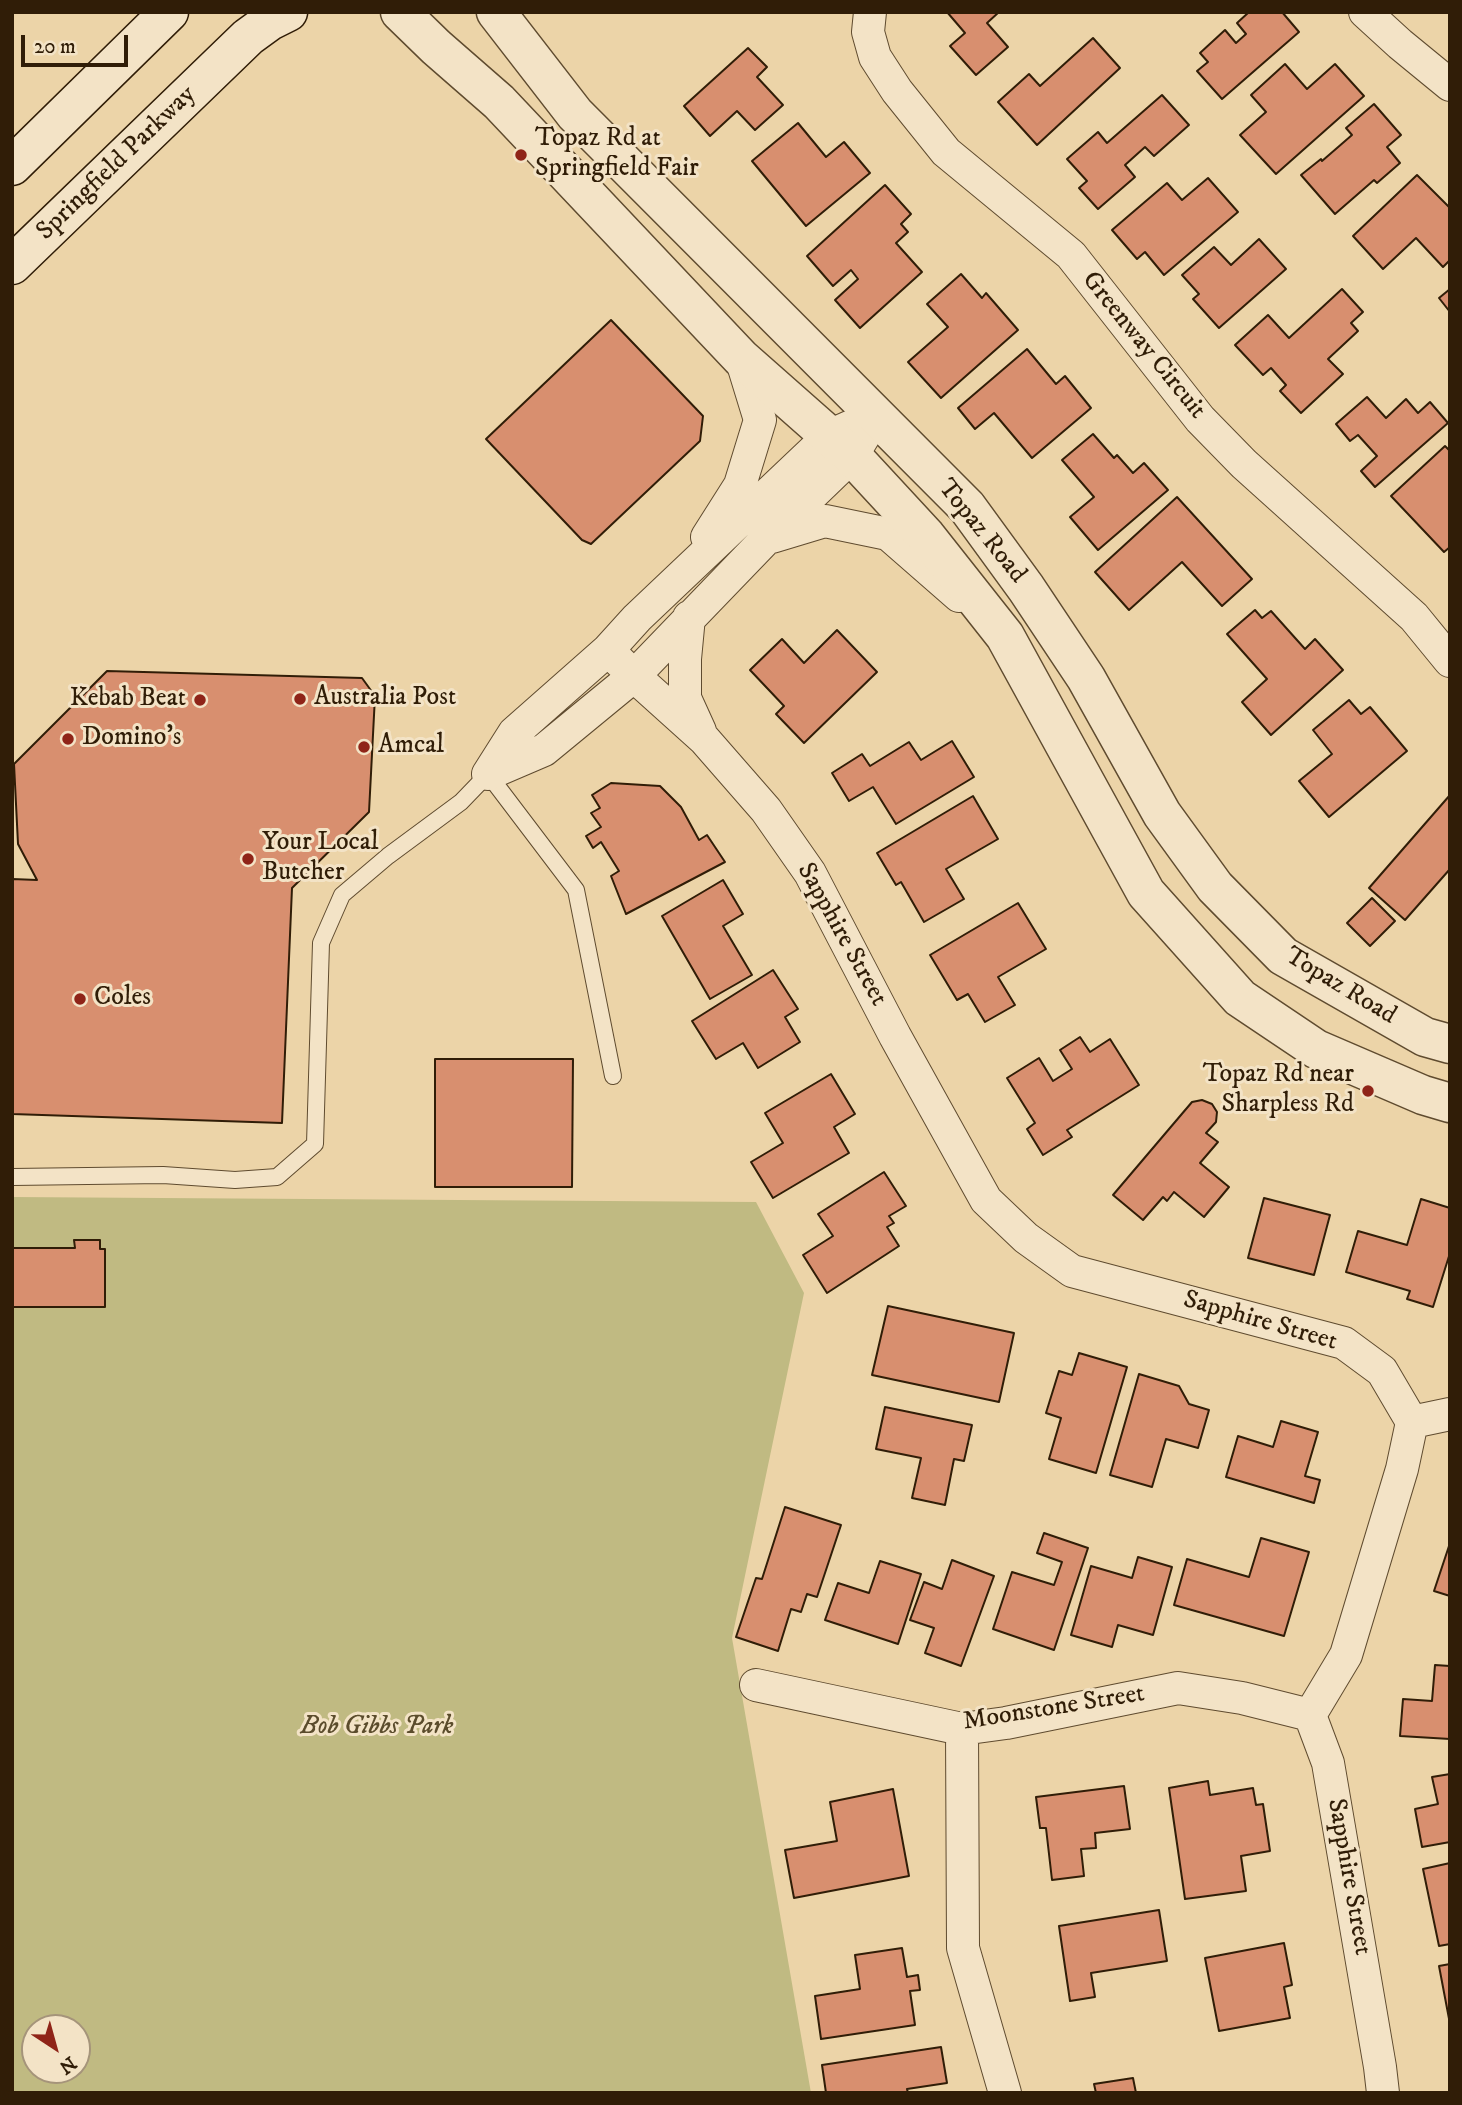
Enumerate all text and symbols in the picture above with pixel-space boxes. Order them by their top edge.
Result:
scale bar [24,21,131,65]
text: 20 m [34,34,76,60]
street label: Springfield Parkway [31,80,203,248]
place label: Topaz Rd at Springfield Fair [535,124,699,186]
marker: Topaz Rd at Springfield Fair [513,147,529,163]
street label: Greenway Circuit [1074,266,1212,426]
street label: Topaz Road [930,474,1032,590]
place label: Australia Post [314,683,456,715]
place label: Kebab Beat [70,684,186,716]
marker: Australia Post [292,691,308,707]
marker: Kebab Beat [192,692,208,708]
place label: Domino's [82,723,181,755]
marker: Domino's [60,731,76,747]
place label: Amcal [378,731,444,763]
marker: Amcal [356,739,372,755]
place label: Your Local Butcher [262,828,379,890]
marker: Your Local Butcher [240,851,256,867]
street label: Sapphire Street [789,858,893,1012]
street label: Topaz Road [1279,942,1401,1032]
place label: Coles [94,983,151,1015]
marker: Coles [72,991,88,1007]
place label: Topaz Rd near Sharpless Rd [1203,1060,1354,1122]
marker: Topaz Rd near Sharpless Rd [1360,1083,1376,1099]
street label: Sapphire Street [1180,1285,1340,1359]
street label: Moonstone Street [961,1679,1147,1739]
park label: Bob Gibbs Park [301,1712,453,1744]
street label: Sapphire Street [1319,1796,1377,1958]
north arrow [21,2014,91,2084]
text: N [54,2051,81,2079]

